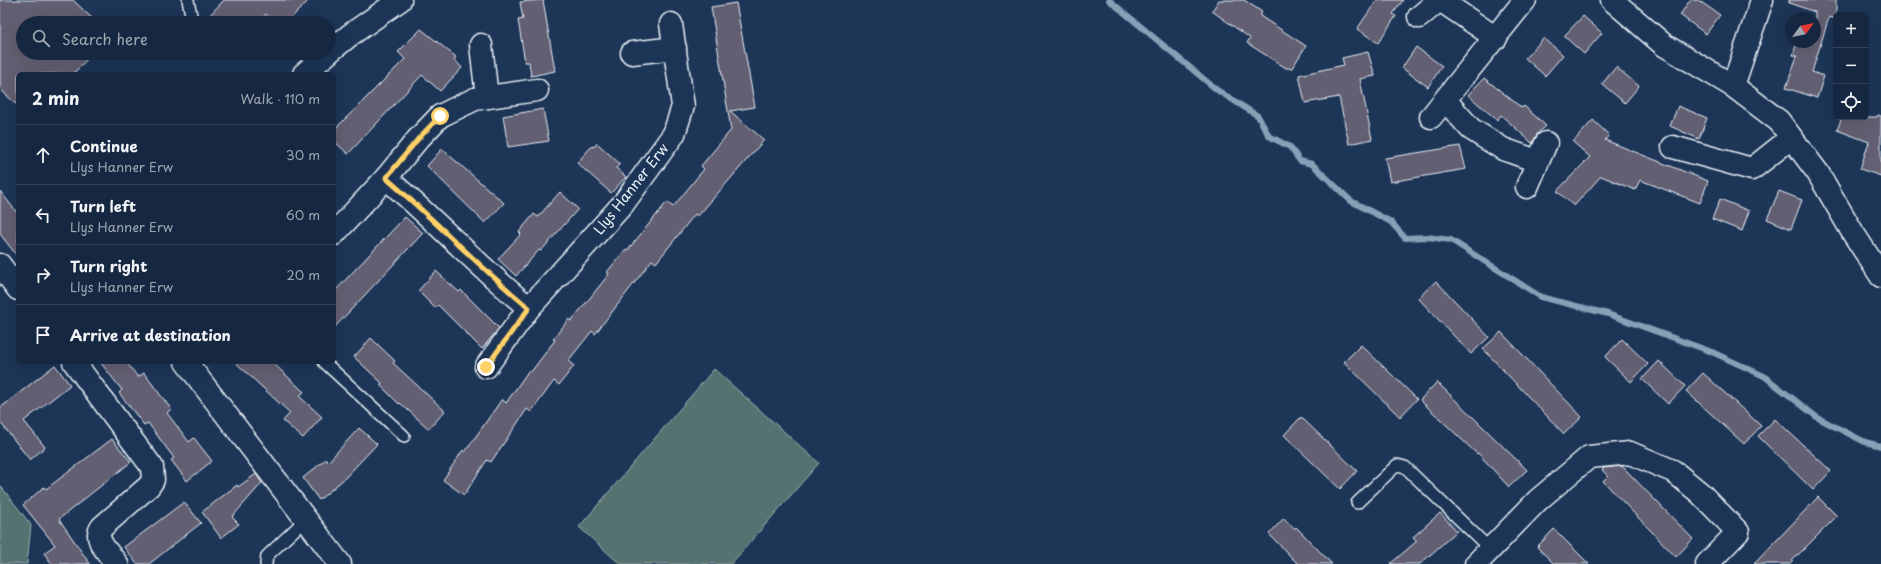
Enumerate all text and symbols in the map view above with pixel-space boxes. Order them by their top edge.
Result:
north arrow [1785,12,1821,48]
map controls [1833,12,1869,120]
button: + [1833,12,1869,48]
search box [16,16,336,60]
icon: search [30,27,52,49]
text: Search here [62,27,148,50]
button: − [1833,48,1869,84]
button: locate [1833,84,1869,120]
text: 2 min [32,85,79,111]
text: Walk · 110 m [241,89,320,108]
route start [431,107,449,125]
text: Continue [70,134,138,157]
street label: Llys Hanner Erw [588,138,673,239]
icon: ahead [32,144,54,166]
text: 30 m [286,145,320,164]
text: Llys Hanner Erw [70,157,173,176]
text: Turn left [70,194,136,217]
icon: left [32,204,54,226]
text: 60 m [286,205,320,224]
text: Llys Hanner Erw [70,217,173,236]
text: Turn right [70,254,147,277]
icon: right [32,264,54,286]
text: 20 m [286,265,320,284]
text: Llys Hanner Erw [70,277,173,296]
text: Arrive at destination [70,323,231,346]
icon: arrive [32,324,54,346]
route end [477,358,495,376]

